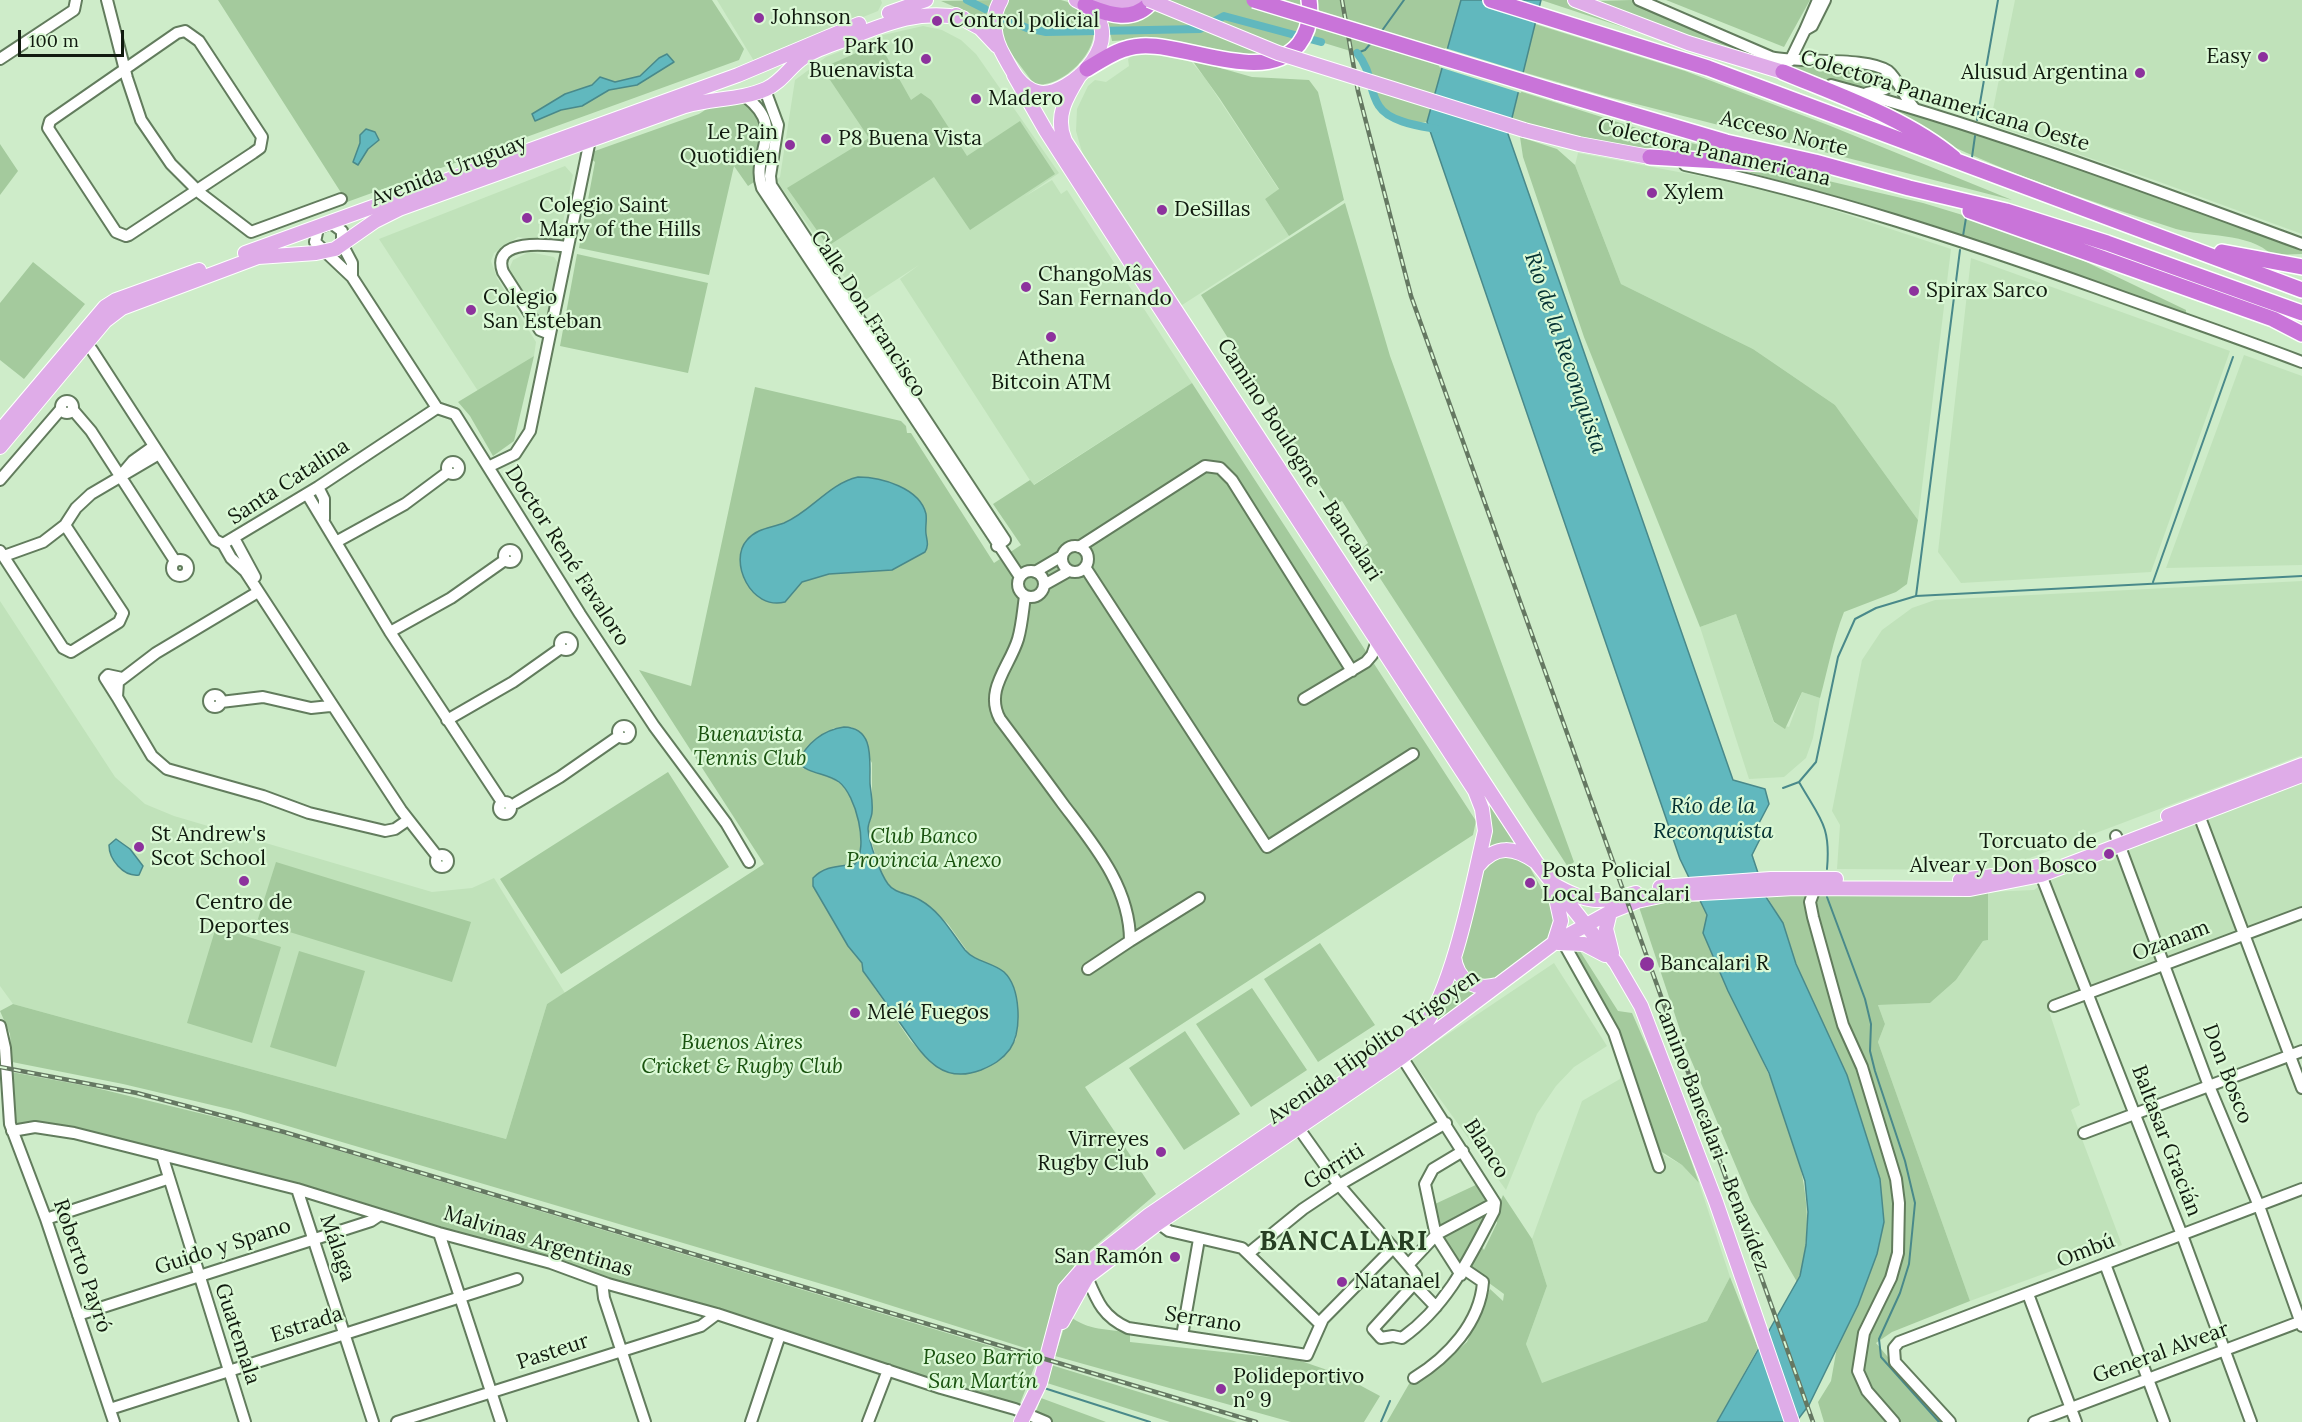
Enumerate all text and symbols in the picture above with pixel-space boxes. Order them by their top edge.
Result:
place label: Johnson [771,5,851,31]
place label: Control policial [949,8,1099,34]
marker: Johnson [752,11,766,25]
marker: Control policial [930,14,944,28]
scale bar [21,18,128,56]
text: 100 m [29,29,79,52]
place label: Park 10 Buenavista [809,34,914,84]
place label: Easy [2206,44,2251,70]
street label: Colectora Panamericana Oeste [1797,45,2093,157]
marker: Easy [2256,50,2270,64]
marker: Park 10 Buenavista [919,52,933,66]
place label: Alusud Argentina [1961,60,2128,86]
marker: Alusud Argentina [2133,66,2147,80]
place label: Madero [988,86,1063,112]
marker: Madero [969,92,983,106]
street label: Acceso Norte [1717,106,1851,162]
street label: Colectora Panamericana [1595,114,1833,192]
place label: Le Pain Quotidien [680,120,778,170]
place label: P8 Buena Vista [838,126,982,152]
street label: Avenida Uruguay [367,130,531,212]
marker: P8 Buena Vista [819,132,833,146]
marker: Le Pain Quotidien [783,138,797,152]
place label: Xylem [1664,180,1724,206]
marker: Xylem [1645,186,1659,200]
place label: Colegio Saint Mary of the Hills [539,193,701,243]
place label: DeSillas [1174,197,1251,223]
marker: DeSillas [1155,203,1169,217]
marker: Colegio Saint Mary of the Hills [520,211,534,225]
street label: Calle Don Francisco [805,226,931,402]
water label: Río de la Reconquista [1518,249,1612,457]
place label: ChangoMâs San Fernando [1038,262,1172,312]
place label: Spirax Sarco [1926,278,2048,304]
marker: ChangoMâs San Fernando [1019,280,1033,294]
marker: Spirax Sarco [1907,284,1921,298]
place label: Colegio San Esteban [483,285,602,335]
marker: Colegio San Esteban [464,303,478,317]
marker: Athena Bitcoin ATM [1044,330,1058,344]
street label: Camino Boulogne - Bancalari [1211,334,1387,586]
place label: Athena Bitcoin ATM [991,346,1111,396]
street label: Santa Catalina [224,433,354,531]
street label: Doctor René Favaloro [499,461,635,651]
park label: Buenavista Tennis Club [693,722,807,772]
water label: Río de la Reconquista [1653,794,1773,846]
place label: St Andrew's Scot School [151,822,266,872]
park label: Club Banco Provincia Anexo [846,824,1002,874]
place label: Torcuato de Alvear y Don Bosco [1910,829,2097,879]
marker: St Andrew's Scot School [132,840,146,854]
marker: Torcuato de Alvear y Don Bosco [2102,847,2116,861]
place label: Posta Policial Local Bancalari [1542,858,1690,908]
marker: Centro de Deportes [237,874,251,888]
marker: Posta Policial Local Bancalari [1523,876,1537,890]
place label: Centro de Deportes [195,890,293,940]
street label: Ozanam [2129,915,2213,967]
place label: Bancalari R [1660,951,1769,977]
marker: Bancalari R [1638,955,1656,973]
street label: Avenida Hipólito Yrigoyen [1263,964,1485,1130]
street label: Camino Bancalari - Benavídez [1647,995,1775,1275]
place label: Melé Fuegos [867,1000,989,1026]
marker: Melé Fuegos [848,1006,862,1020]
street label: Don Bosco [2196,1021,2258,1127]
park label: Buenos Aires Cricket & Rugby Club [641,1030,843,1080]
street label: Baltasar Gracián [2126,1062,2206,1220]
street label: Blanco [1458,1115,1514,1183]
place label: Virreyes Rugby Club [1037,1127,1149,1177]
street label: Gorriti [1299,1139,1369,1195]
marker: Virreyes Rugby Club [1154,1145,1168,1159]
street label: Roberto Payró [47,1196,117,1336]
street label: Malvinas Argentinas [441,1201,635,1283]
street label: Málaga [314,1211,360,1285]
street label: Guido y Spano [152,1213,294,1281]
district label: BANCALARI [1259,1226,1429,1258]
street label: Ombú [2053,1228,2119,1274]
place label: San Ramón [1054,1244,1163,1270]
marker: San Ramón [1168,1250,1182,1264]
place label: Natanael [1354,1269,1440,1295]
marker: Natanael [1335,1275,1349,1289]
street label: Guatemala [209,1280,265,1388]
street label: Estrada [268,1302,346,1348]
street label: Serrano [1163,1302,1243,1338]
street label: General Alvear [2089,1317,2233,1389]
street label: Pasteur [514,1329,592,1375]
park label: Paseo Barrio San Martín [923,1345,1043,1395]
place label: Polideportivo n° 9 [1233,1364,1364,1414]
marker: Polideportivo n° 9 [1214,1382,1228,1396]

